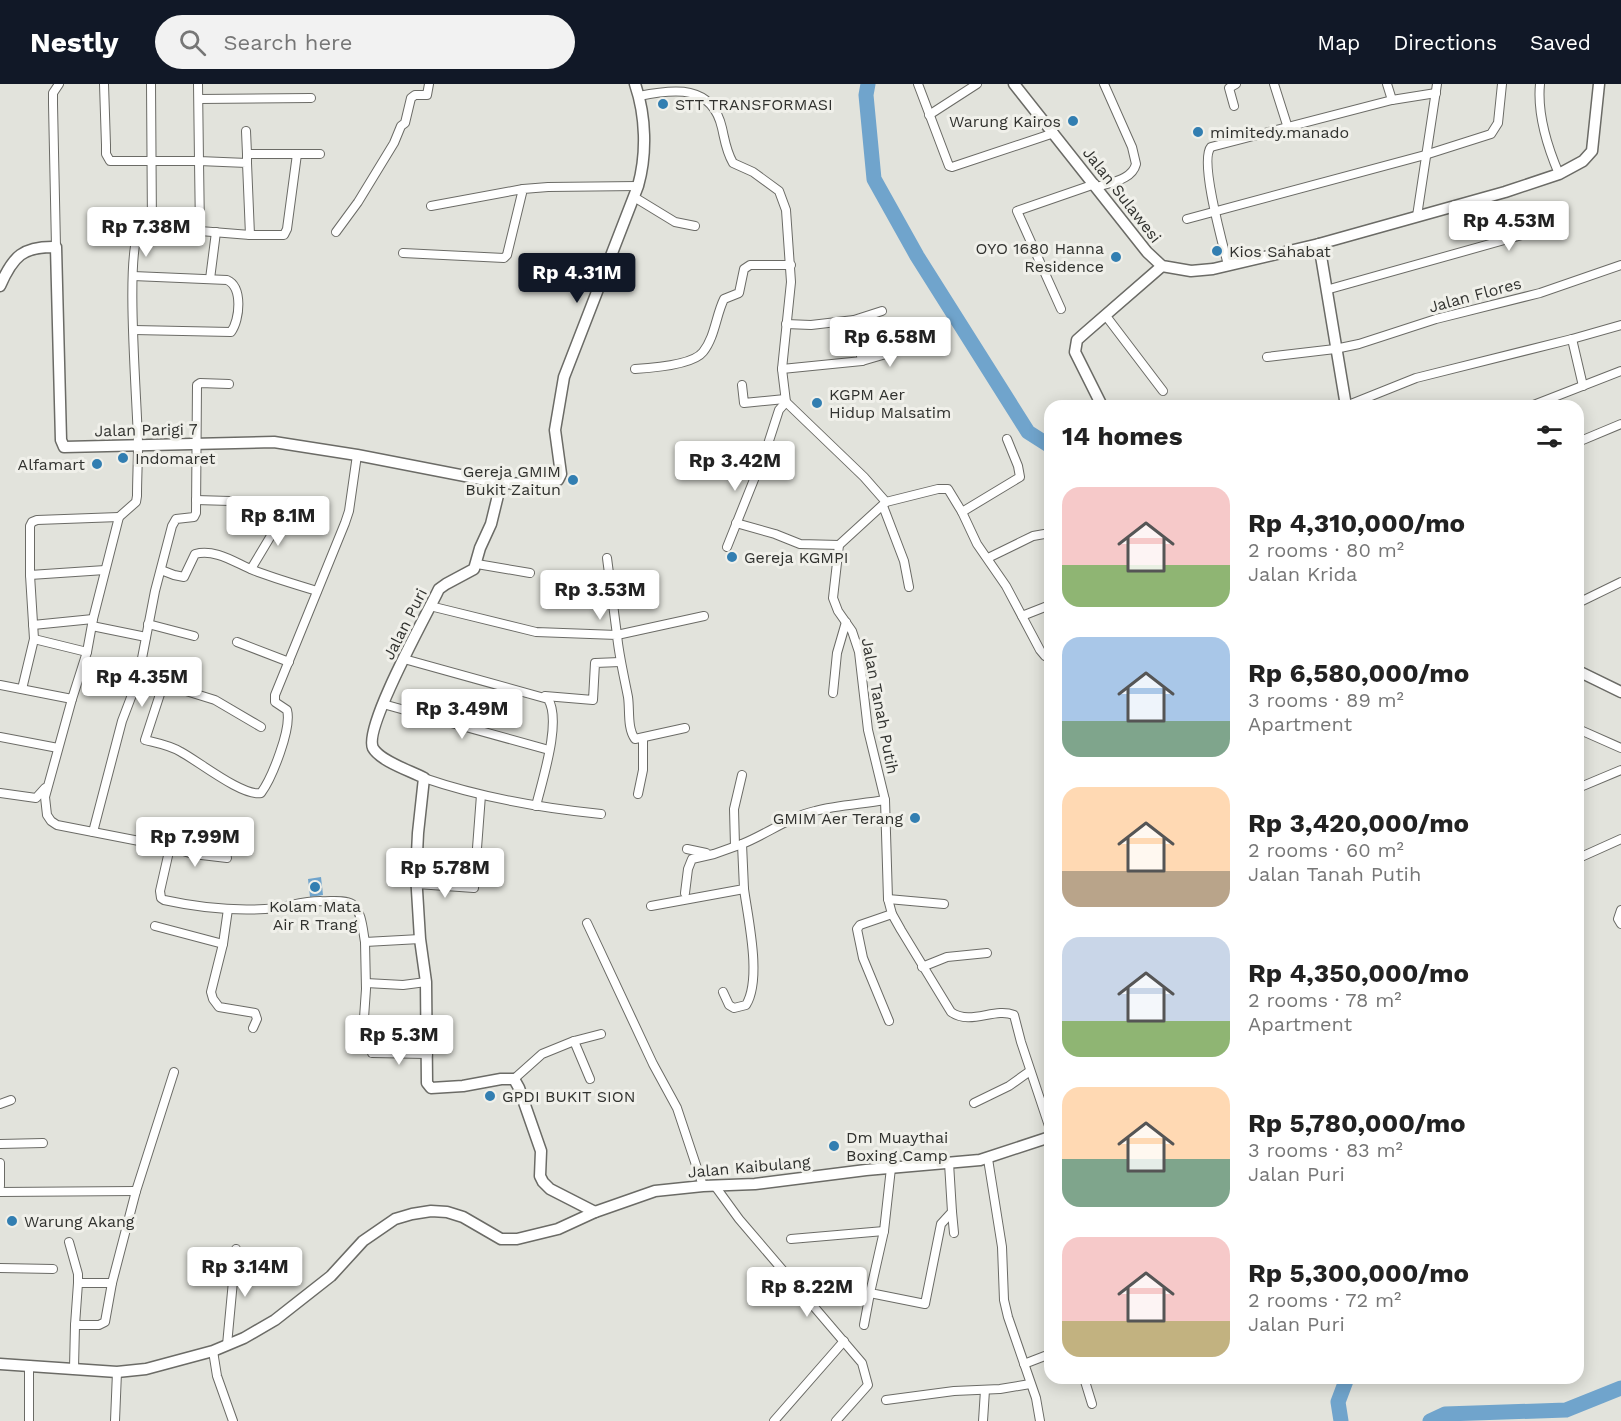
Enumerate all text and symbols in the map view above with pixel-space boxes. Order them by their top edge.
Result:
search box [155,15,575,69]
text: Nestly [30,26,119,59]
icon: search [176,26,209,59]
text: Search here [224,30,352,55]
text: Map [1317,30,1360,55]
text: Directions [1393,30,1497,55]
text: Saved [1530,30,1591,55]
place label: STT TRANSFORMASI [675,95,833,114]
marker: STT TRANSFORMASI [656,97,670,111]
place label: Warung Kairos [949,112,1061,131]
marker: Warung Kairos [1066,114,1080,128]
place label: mimitedy.manado [1210,123,1349,142]
marker: mimitedy.manado [1191,125,1205,139]
street label: Jalan Sulawesi [1079,143,1165,247]
pin: Rp 4.53M [1447,201,1571,252]
pin: Rp 7.38M [84,207,208,258]
text: Rp 4.53M [1463,208,1555,232]
text: Rp 7.38M [101,214,191,238]
place label: OYO 1680 Hanna Residence [976,239,1104,276]
place label: Kios Sahabat [1229,242,1331,261]
marker: Kios Sahabat [1210,244,1224,258]
marker: OYO 1680 Hanna Residence [1109,250,1123,264]
pin: Rp 4.31M [515,253,639,304]
text: Rp 4.31M [532,260,622,284]
street label: Jalan Flores [1426,273,1524,317]
pin: Rp 6.58M [828,317,952,368]
text: Rp 6.58M [844,324,936,348]
place label: KGPM Aer Hidup Malsatim [829,385,951,422]
marker: KGPM Aer Hidup Malsatim [810,396,824,410]
street label: Jalan Parigi 7 [94,420,198,440]
icon: filters [1533,420,1566,453]
text: 14 homes [1062,421,1183,451]
pin: Rp 3.42M [673,441,797,492]
text: Rp 3.42M [689,448,781,472]
place label: Indomaret [135,449,216,468]
marker: Indomaret [116,451,130,465]
place label: Alfamart [18,455,85,474]
marker: Alfamart [90,457,104,471]
place label: Gereja GMIM Bukit Zaitun [463,462,561,499]
marker: Gereja GMIM Bukit Zaitun [566,473,580,487]
pin: Rp 8.1M [223,496,333,547]
text: Rp 8.1M [240,503,316,527]
text: Rp 4,310,000/mo [1248,508,1465,538]
icon: home [1110,511,1182,583]
text: 2 rooms · 80 m² [1248,538,1404,562]
place label: Gereja KGMPI [744,548,848,567]
marker: Gereja KGMPI [725,550,739,564]
text: Jalan Krida [1248,562,1357,586]
pin: Rp 3.53M [538,570,662,621]
text: Rp 3.53M [554,577,646,601]
street label: Jalan Puri [379,585,431,663]
street label: Jalan Tanah Putih [857,636,903,776]
pin: Rp 4.35M [80,657,204,708]
text: Rp 6,580,000/mo [1248,658,1469,688]
icon: home [1110,661,1182,733]
text: Rp 4.35M [96,664,188,688]
text: 3 rooms · 89 m² [1248,688,1404,712]
pin: Rp 3.49M [400,689,524,740]
text: Rp 3.49M [415,696,509,720]
text: Apartment [1248,712,1352,736]
text: Rp 3,420,000/mo [1248,808,1469,838]
place label: GMIM Aer Terang [773,809,903,828]
marker: GMIM Aer Terang [908,811,922,825]
icon: home [1110,811,1182,883]
pin: Rp 7.99M [133,817,257,868]
text: Rp 7.99M [150,824,240,848]
text: 2 rooms · 60 m² [1248,838,1404,862]
pin: Rp 5.78M [383,848,507,899]
text: Rp 5.78M [400,855,490,879]
text: Jalan Tanah Putih [1248,862,1421,886]
marker: Kolam Mata Air R Trang [308,880,322,894]
place label: Kolam Mata Air R Trang [269,897,361,934]
text: Rp 4,350,000/mo [1248,958,1469,988]
icon: home [1110,961,1182,1033]
text: 2 rooms · 78 m² [1248,988,1402,1012]
text: Apartment [1248,1012,1352,1036]
pin: Rp 5.3M [344,1015,454,1066]
text: Rp 5.3M [359,1022,439,1046]
place label: GPDI BUKIT SION [502,1087,635,1106]
marker: GPDI BUKIT SION [483,1089,497,1103]
text: Rp 5,780,000/mo [1248,1108,1466,1138]
icon: home [1110,1111,1182,1183]
place label: Dm Muaythai Boxing Camp [846,1128,948,1165]
text: 3 rooms · 83 m² [1248,1138,1403,1162]
marker: Dm Muaythai Boxing Camp [827,1139,841,1153]
street label: Jalan Kaibulang [687,1152,812,1182]
text: Jalan Puri [1248,1162,1345,1186]
place label: Warung Akang [24,1212,135,1231]
marker: Warung Akang [5,1214,19,1228]
pin: Rp 3.14M [183,1247,307,1298]
text: Rp 3.14M [201,1254,289,1278]
text: Rp 5,300,000/mo [1248,1258,1469,1288]
icon: home [1110,1261,1182,1333]
pin: Rp 8.22M [745,1267,869,1318]
text: Rp 8.22M [761,1274,853,1298]
text: 2 rooms · 72 m² [1248,1288,1401,1312]
text: Jalan Puri [1248,1312,1345,1336]

